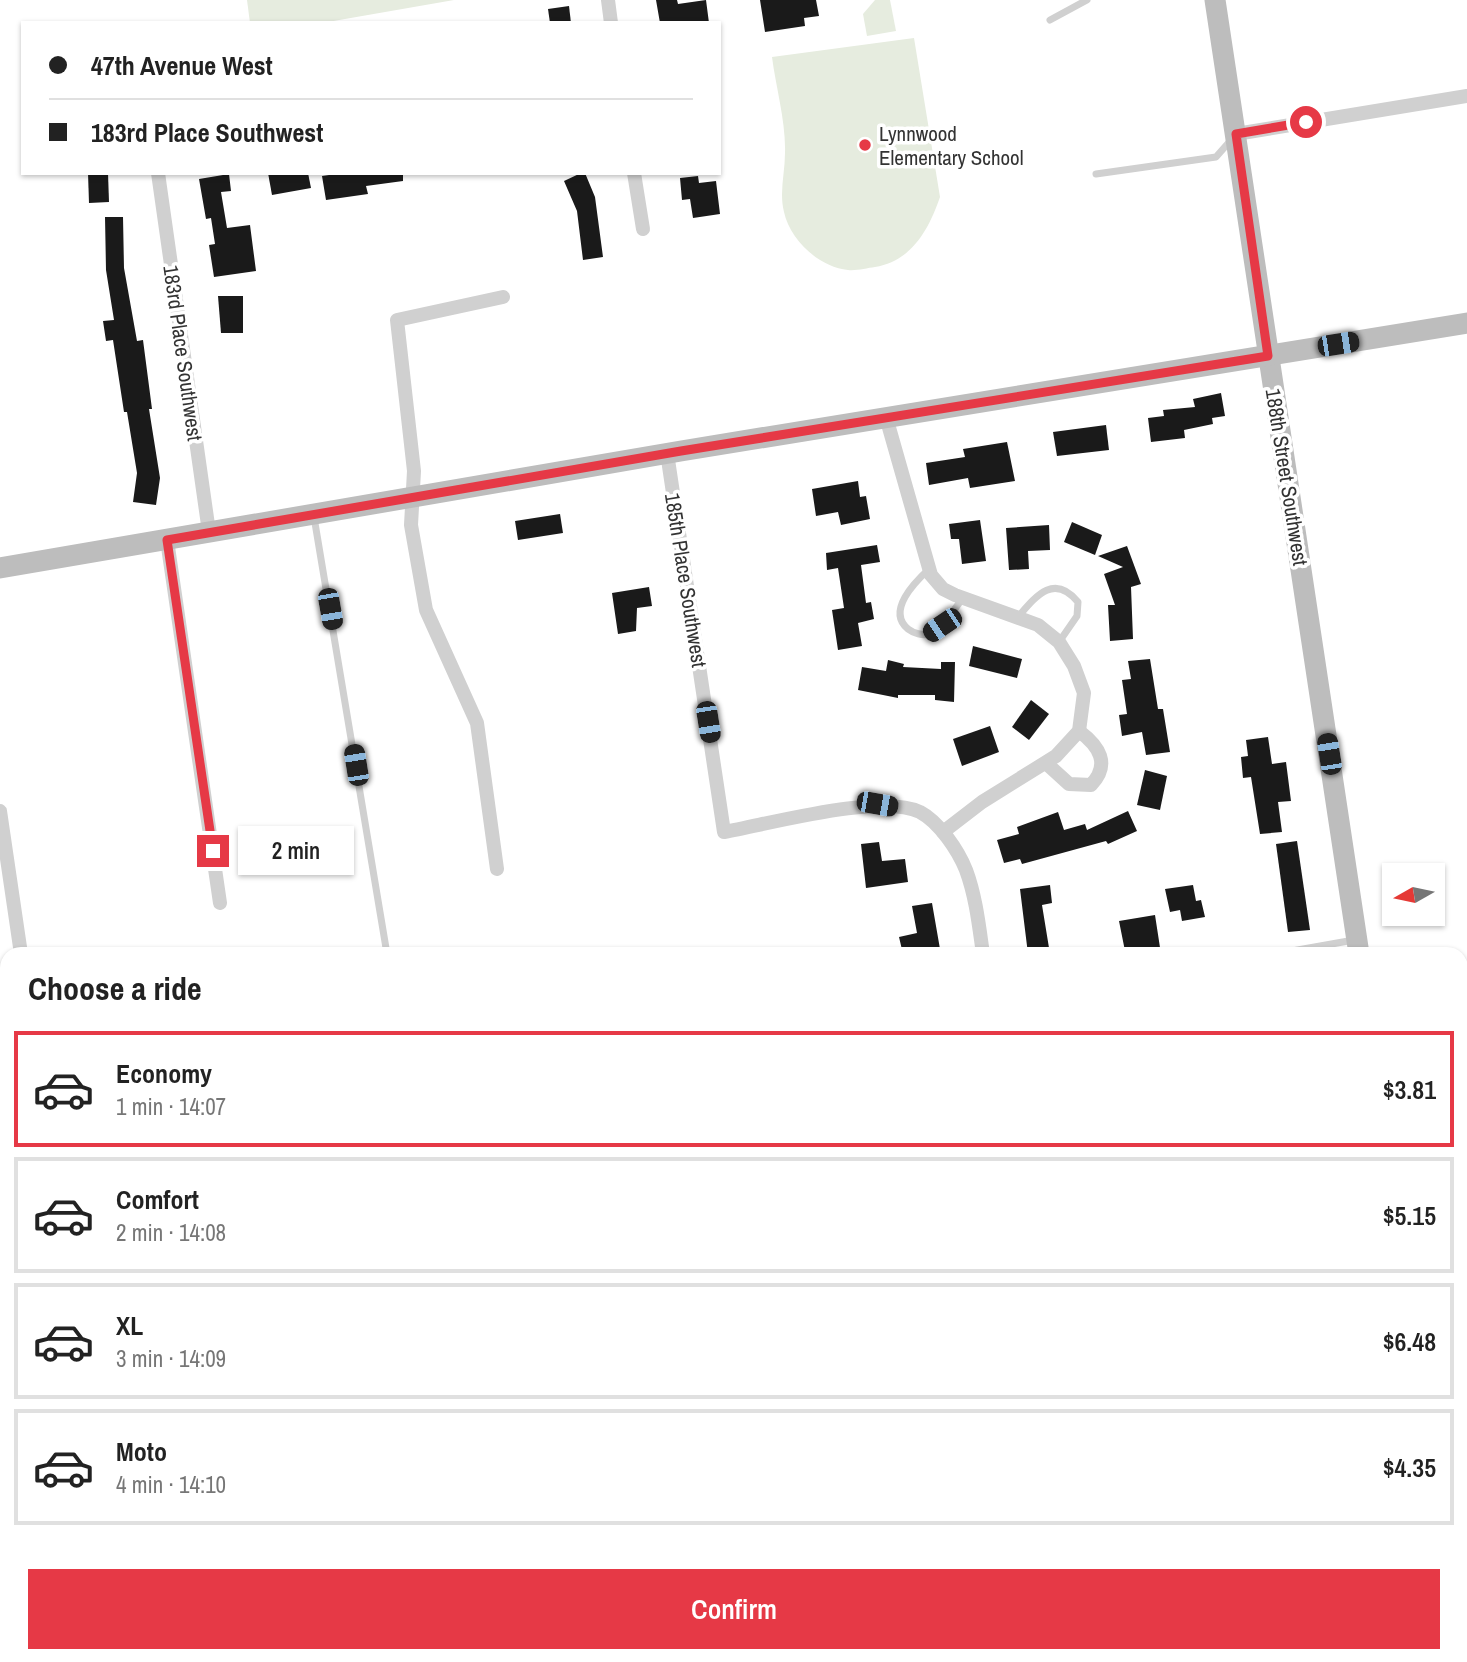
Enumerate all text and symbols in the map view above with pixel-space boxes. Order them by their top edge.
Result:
text: 47th Avenue West [91,48,273,83]
route start [1290,106,1322,138]
text: 183rd Place Southwest [91,115,323,150]
place label: Lynnwood Elementary School [879,119,1024,172]
marker: Lynnwood Elementary School [857,137,873,153]
street label: 183rd Place Southwest [156,263,210,443]
car [1316,330,1361,358]
street label: 188th Street Southwest [1259,386,1315,568]
street label: 185th Place Southwest [658,491,714,669]
car [317,586,344,632]
car [919,605,966,645]
car [695,700,722,744]
car [1316,732,1343,776]
car [343,743,370,787]
car [855,790,900,818]
callout: 2 min [238,826,353,876]
route end [197,835,229,867]
text: 2 min [272,835,320,866]
north arrow [1382,863,1446,926]
map controls [1382,863,1445,926]
text: Choose a ride [28,967,202,1010]
text: Economy [116,1056,212,1091]
icon: car [32,1058,95,1121]
text: $3.81 [1383,1072,1436,1107]
text: 1 min · 14:07 [116,1091,226,1122]
text: Comfort [116,1182,199,1217]
icon: car [32,1184,95,1247]
text: $5.15 [1383,1198,1436,1233]
text: 2 min · 14:08 [116,1217,226,1248]
text: XL [116,1308,143,1343]
icon: car [32,1310,95,1373]
text: $6.48 [1383,1324,1436,1359]
text: 3 min · 14:09 [116,1343,226,1374]
text: Moto [116,1434,167,1469]
icon: car [32,1436,95,1499]
text: $4.35 [1383,1450,1436,1485]
text: 4 min · 14:10 [116,1469,226,1500]
button: Confirm [28,1569,1440,1649]

